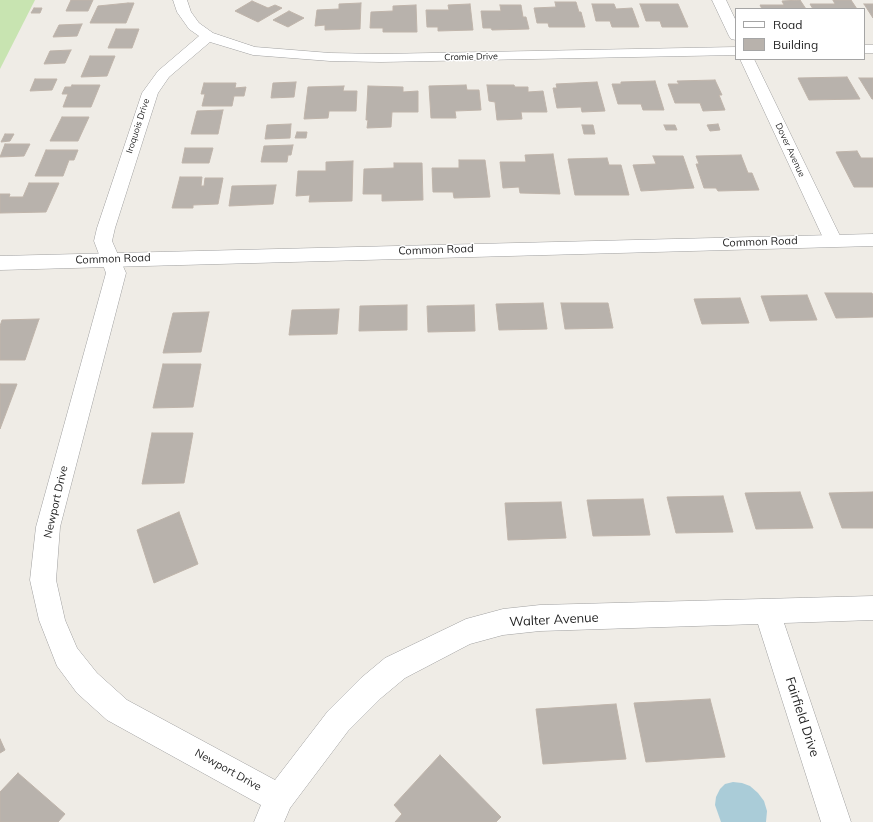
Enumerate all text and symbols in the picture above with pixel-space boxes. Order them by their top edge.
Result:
legend [735,8,865,60]
text: Road [773,17,802,32]
text: Building [773,37,818,52]
street label: Cromie Drive [444,51,498,63]
street label: Iroquois Drive [124,97,152,155]
street label: Dover Avenue [773,121,807,179]
street label: Common Road [722,234,798,250]
street label: Common Road [398,242,474,258]
street label: Common Road [75,251,151,267]
street label: Newport Drive [41,464,71,540]
street label: Walter Avenue [509,610,599,630]
street label: Fairfield Drive [782,675,822,759]
street label: Newport Drive [192,746,264,794]

